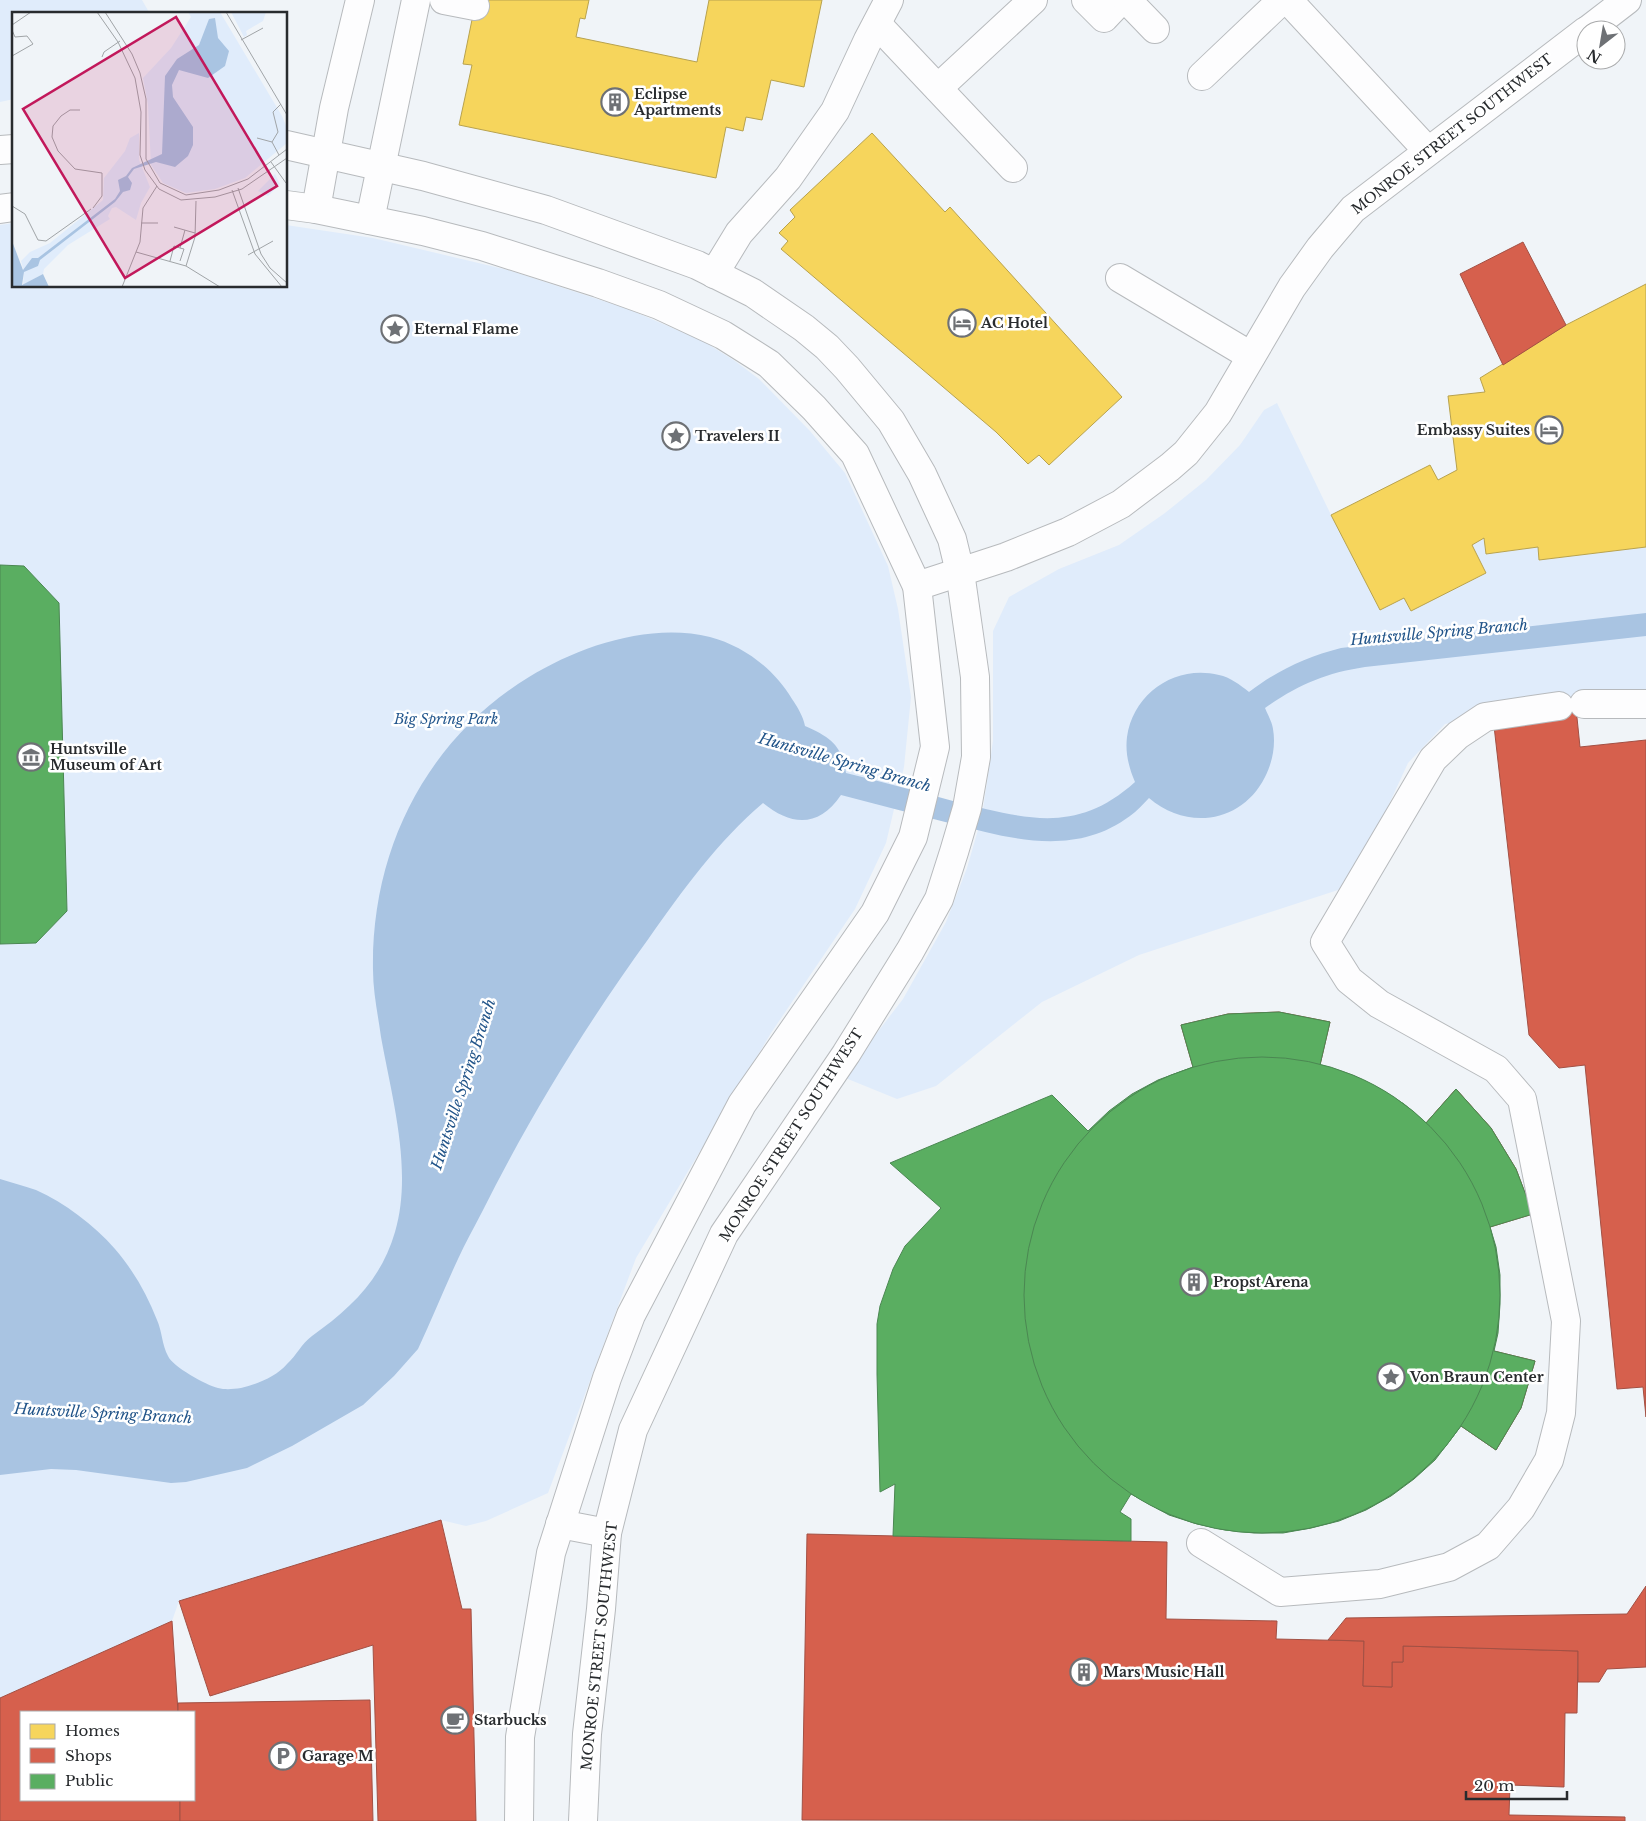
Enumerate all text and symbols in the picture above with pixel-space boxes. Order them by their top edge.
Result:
inset map [12,12,288,288]
north arrow [1576,20,1626,70]
text: N [1584,45,1605,67]
street label: MONROE STREET SOUTHWEST [1348,50,1556,218]
place label: Eclipse Apartments [633,85,722,119]
building icon: Eclipse Apartments [600,87,630,117]
hotel icon: AC Hotel [947,308,977,338]
place icon: Eternal Flame [380,314,410,344]
place label: AC Hotel [980,314,1048,332]
place label: Eternal Flame [414,320,518,338]
hotel icon: Embassy Suites [1534,415,1564,445]
place icon: Travelers II [661,421,691,451]
place label: Embassy Suites [1417,421,1530,439]
place label: Travelers II [695,427,780,445]
water label: Huntsville Spring Branch [1348,615,1529,649]
park label: Big Spring Park [393,710,498,728]
water label: Huntsville Spring Branch [756,728,934,796]
place label: Huntsville Museum of Art [50,740,162,774]
museum icon: Huntsville Museum of Art [16,742,46,772]
water label: Huntsville Spring Branch [426,996,500,1173]
street label: MONROE STREET SOUTHWEST [715,1025,867,1245]
building icon: Propst Arena [1179,1267,1209,1297]
place label: Propst Arena [1213,1273,1309,1291]
place icon: Von Braun Center [1376,1362,1406,1392]
place label: Von Braun Center [1409,1368,1544,1386]
water label: Huntsville Spring Branch [13,1399,193,1427]
street label: MONROE STREET SOUTHWEST [577,1521,621,1771]
building icon: Mars Music Hall [1069,1657,1099,1687]
place label: Mars Music Hall [1103,1663,1224,1681]
cafe icon: Starbucks [440,1705,470,1735]
legend [20,1711,195,1801]
place label: Starbucks [474,1711,547,1729]
text: Homes [65,1721,120,1740]
parking icon: Garage M [268,1741,298,1771]
text: Shops [65,1746,112,1765]
place label: Garage M [302,1747,374,1765]
scale bar [1466,1768,1567,1800]
text: Public [65,1771,113,1790]
text: 20 m [1474,1776,1514,1795]

